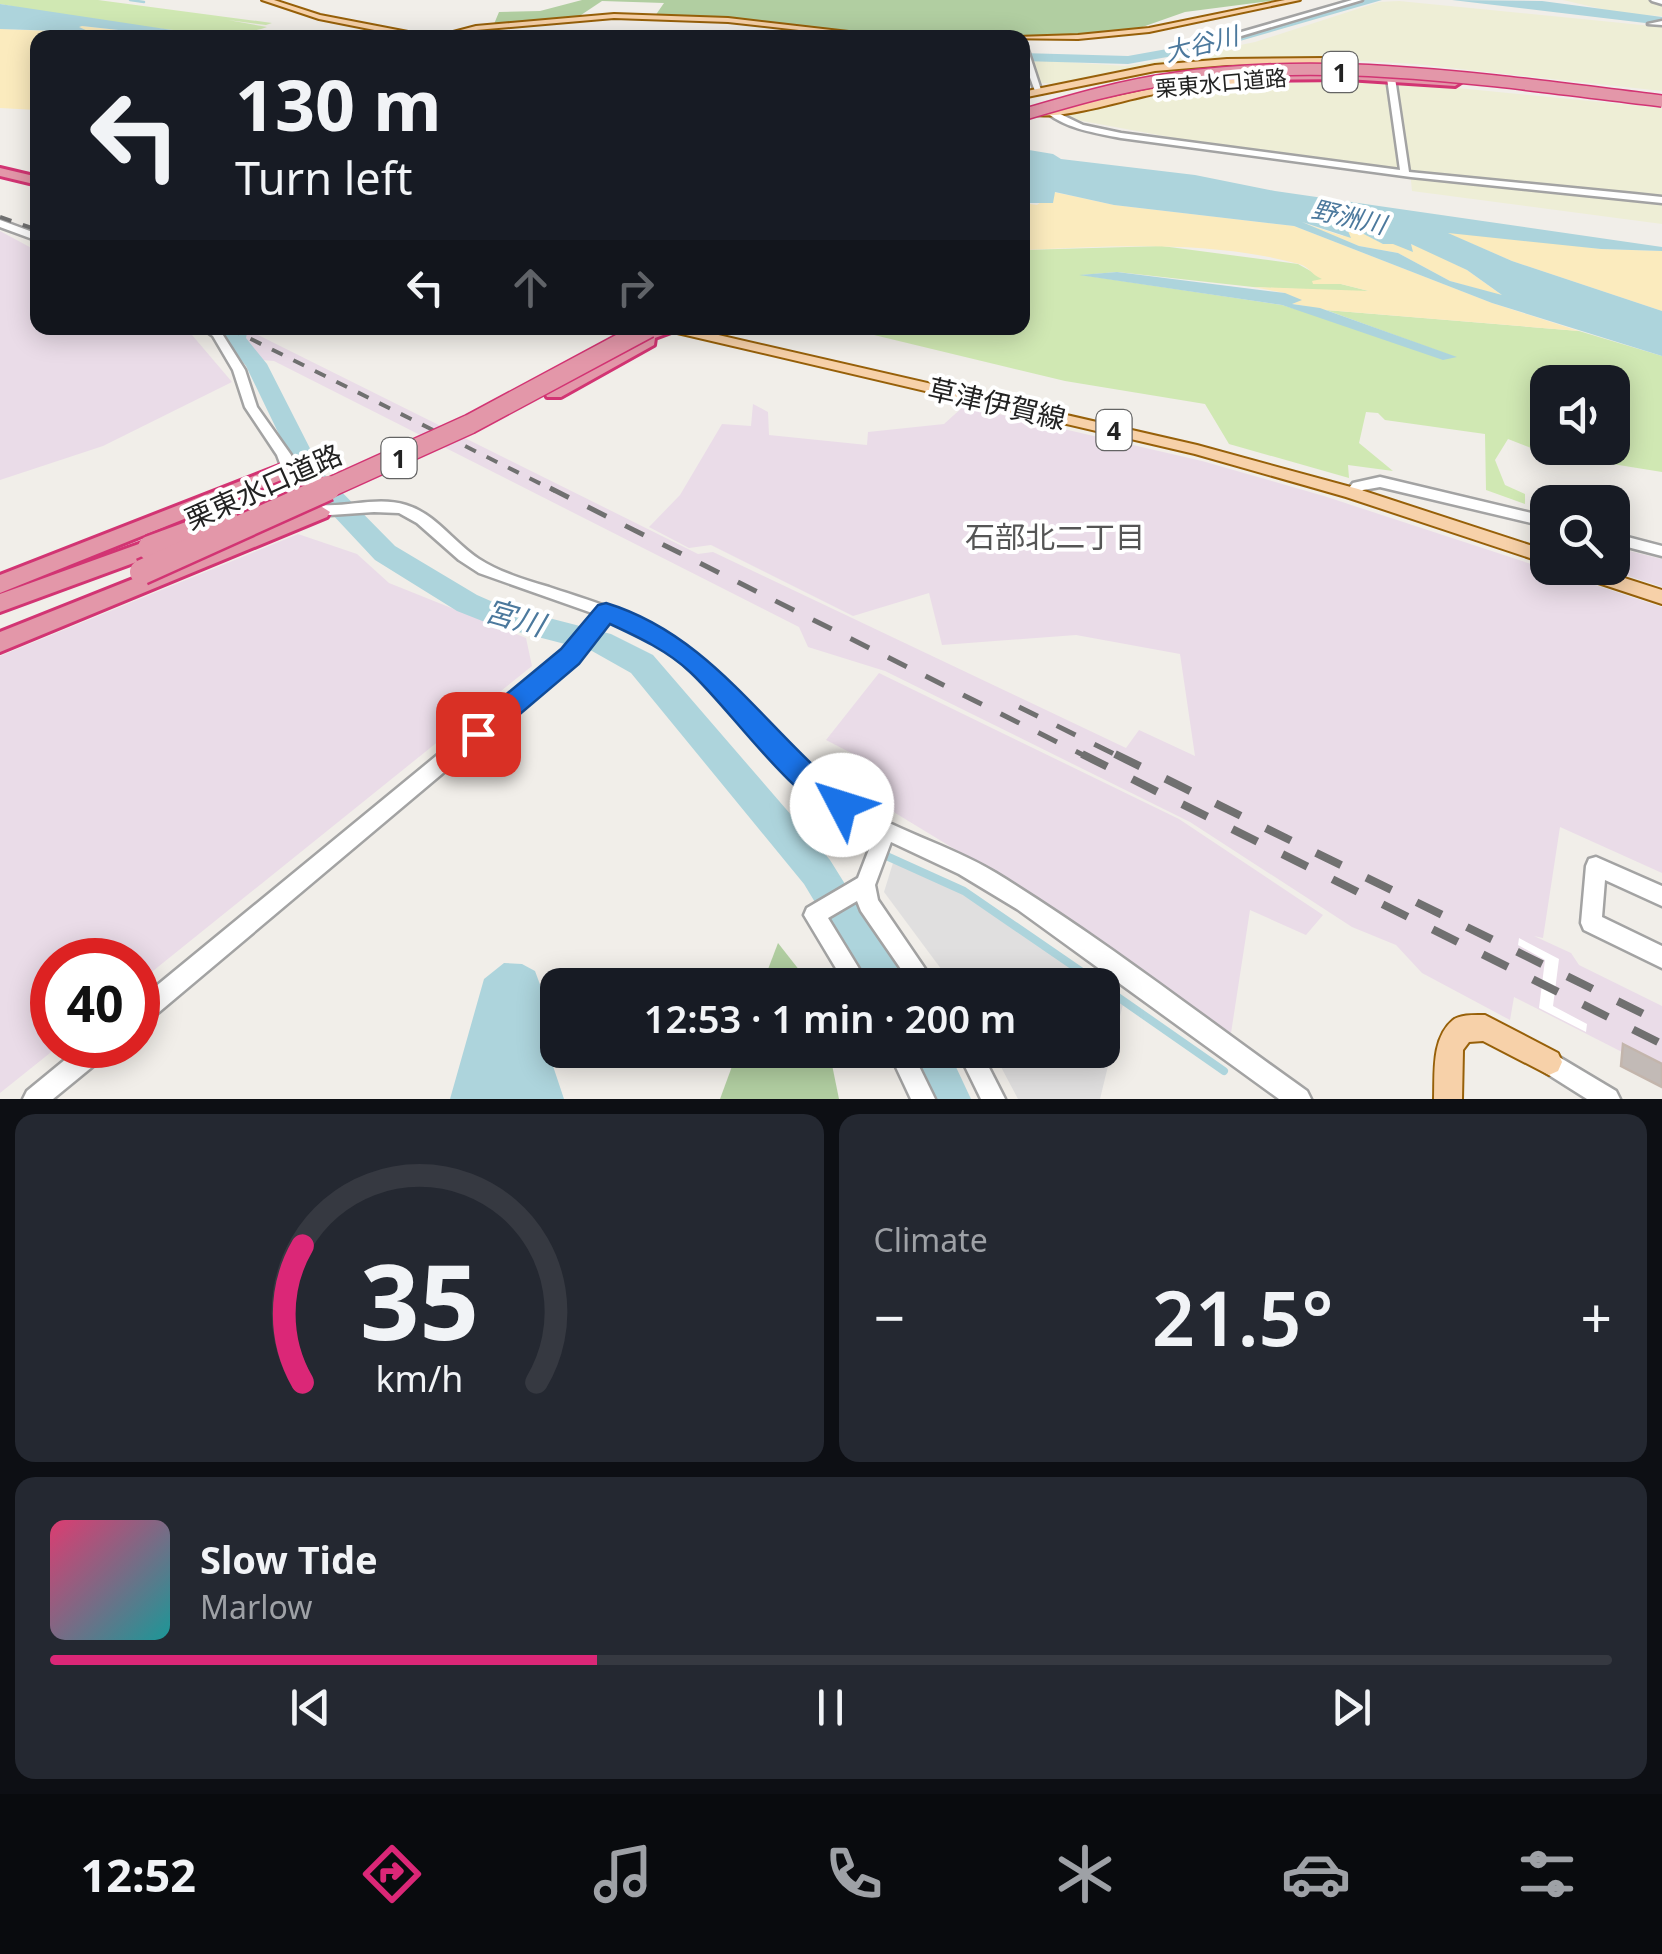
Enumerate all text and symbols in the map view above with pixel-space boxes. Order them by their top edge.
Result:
water label: 大谷川 [1160,17,1244,69]
road number: 1 [1322,52,1358,92]
text: 130 m [235,56,442,152]
street label: 栗東水口道路 [1154,61,1288,103]
icon: left [70,70,200,200]
text: Turn left [235,147,412,208]
water label: 野洲川 [1309,191,1392,242]
icon: left [398,260,453,315]
icon: ahead [503,260,558,315]
icon: right [608,260,663,315]
map controls [1530,365,1630,585]
button: sound [1530,365,1630,465]
street label: 草津伊賀線 [925,369,1069,437]
road number: 4 [1096,410,1132,450]
street label: 栗東水口道路 [179,434,347,538]
road number: 1 [382,438,416,478]
button: search [1530,485,1630,585]
district label: 石部北二丁目 [965,516,1145,557]
water label: 宮川 [481,589,552,646]
pin [436,692,521,777]
icon: arrive [451,707,506,762]
position arrow [790,753,894,857]
speed limit sign: 40 [30,938,160,1068]
text: 12:53 · 1 min · 200 m [644,992,1016,1044]
text: Climate [874,1218,988,1261]
text: 35 [360,1229,479,1370]
text: 21.5° [1152,1266,1333,1368]
text: − [874,1279,905,1354]
text: + [1581,1279,1612,1354]
text: km/h [375,1354,463,1402]
text: Slow Tide [200,1533,378,1585]
text: Marlow [200,1585,312,1628]
icon: previous [283,1680,338,1735]
icon: pause [803,1680,858,1735]
icon: next [1324,1680,1379,1735]
icon: directions [357,1839,427,1909]
icon: music [588,1839,658,1909]
icon: phone [819,1839,889,1909]
icon: climate [1050,1839,1120,1909]
icon: car [1281,1839,1351,1909]
icon: filters [1512,1839,1582,1909]
text: 12:52 [80,1844,196,1905]

